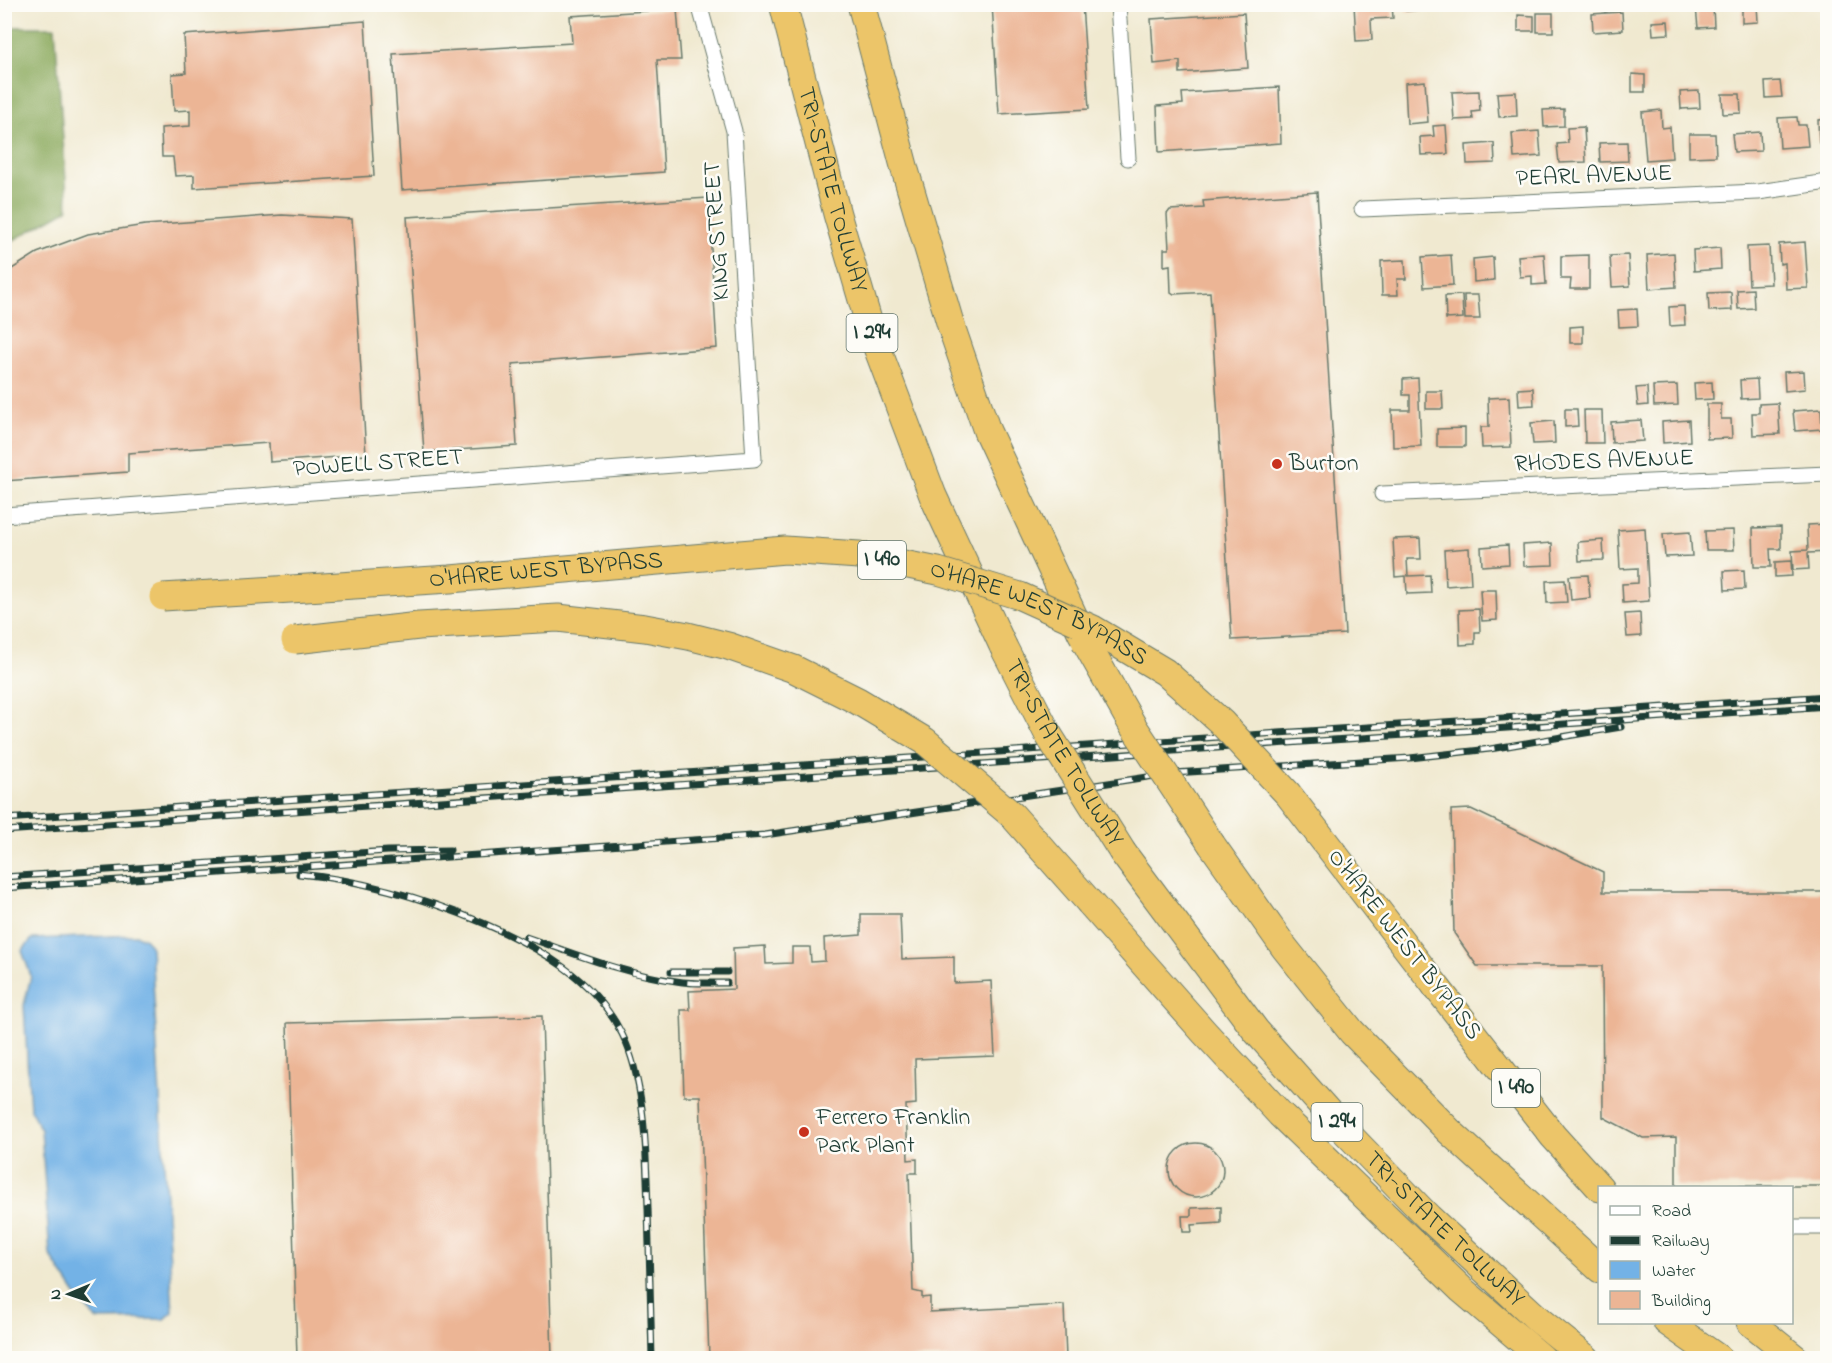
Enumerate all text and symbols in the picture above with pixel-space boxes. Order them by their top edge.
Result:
street label: TRI-STATE TOLLWAY [788,83,876,297]
street label: PEARL AVENUE [1515,157,1673,197]
street label: KING STREET [696,160,740,302]
road number: I 294 [846,314,898,352]
street label: POWELL STREET [292,441,464,487]
street label: RHODES AVENUE [1514,441,1694,483]
place label: Burton [1288,447,1359,482]
marker: Burton [1270,457,1284,471]
road number: I 490 [858,541,906,579]
street label: O'HARE WEST BYPASS [428,543,664,598]
street label: O'HARE WEST BYPASS [925,552,1154,675]
street label: TRI-STATE TOLLWAY [995,653,1132,853]
street label: O'HARE WEST BYPASS [1318,842,1490,1048]
road number: I 490 [1492,1069,1540,1107]
place label: Ferrero Franklin Park Plant [815,1101,970,1164]
road number: I 294 [1312,1103,1362,1141]
marker: Ferrero Franklin Park Plant [797,1125,811,1139]
street label: TRI-STATE TOLLWAY [1356,1143,1532,1316]
legend [1598,1186,1793,1324]
text: Road [1652,1199,1691,1225]
text: Railway [1652,1229,1709,1255]
text: Water [1652,1259,1696,1285]
north arrow [39,1264,99,1324]
text: N [44,1288,68,1300]
text: Building [1651,1289,1711,1316]

